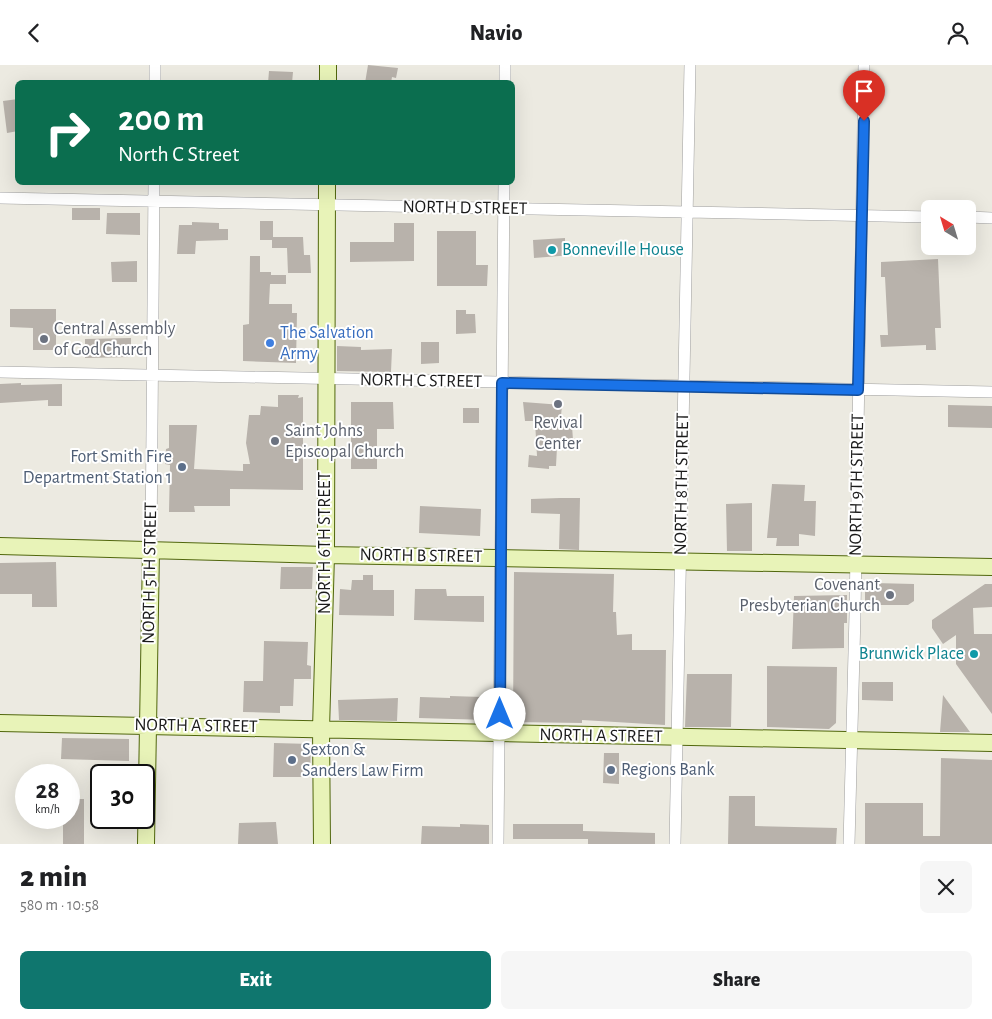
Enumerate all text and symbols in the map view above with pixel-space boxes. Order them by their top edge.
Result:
icon: back [20,19,48,47]
icon: person [944,19,972,47]
text: Navio [470,22,522,44]
pin [843,70,885,121]
icon: arrive [850,77,878,105]
icon: right [35,100,100,165]
text: 200 m [118,102,205,137]
text: North C Street [118,143,239,165]
street label: NORTH D STREET [403,198,528,218]
north arrow [921,200,976,255]
map controls [921,200,976,255]
place label: Bonneville House [562,241,684,259]
marker: Bonneville House [546,244,558,256]
place label: Central Assembly of God Church [54,320,176,359]
place label: The Salvation Army [280,324,374,363]
marker: Central Assembly of God Church [38,333,50,345]
marker: The Salvation Army [264,337,276,349]
street label: NORTH C STREET [360,371,483,391]
marker: Revival Center [552,398,564,410]
street label: NORTH 8TH STREET [672,412,692,555]
street label: NORTH 9TH STREET [847,413,867,556]
place label: Revival Center [533,414,583,453]
place label: Saint Johns Episcopal Church [285,422,404,461]
marker: Saint Johns Episcopal Church [269,435,281,447]
place label: Fort Smith Fire Department Station 1 [23,448,172,487]
marker: Fort Smith Fire Department Station 1 [176,461,188,473]
street label: NORTH 6TH STREET [316,472,334,614]
street label: NORTH 5TH STREET [140,502,160,644]
street label: NORTH B STREET [360,546,483,566]
place label: Covenant Presbyterian Church [739,576,880,615]
marker: Covenant Presbyterian Church [884,589,896,601]
place label: Brunwick Place [859,645,964,663]
marker: Brunwick Place [968,648,980,660]
position arrow [473,687,525,739]
street label: NORTH A STREET [134,716,258,736]
street label: NORTH A STREET [539,726,663,746]
place label: Sexton & Sanders Law Firm [302,741,424,780]
marker: Sexton & Sanders Law Firm [286,754,298,766]
place label: Regions Bank [621,761,715,779]
speed limit sign: 30 [90,764,155,829]
marker: Regions Bank [605,764,617,776]
text: 28 [35,778,60,803]
text: km/h [35,803,60,815]
button: close [920,861,972,913]
text: 2 min [20,862,87,892]
text: 580 m · 10:58 [20,897,99,913]
button: Exit [20,951,491,1009]
button: Share [501,951,972,1009]

